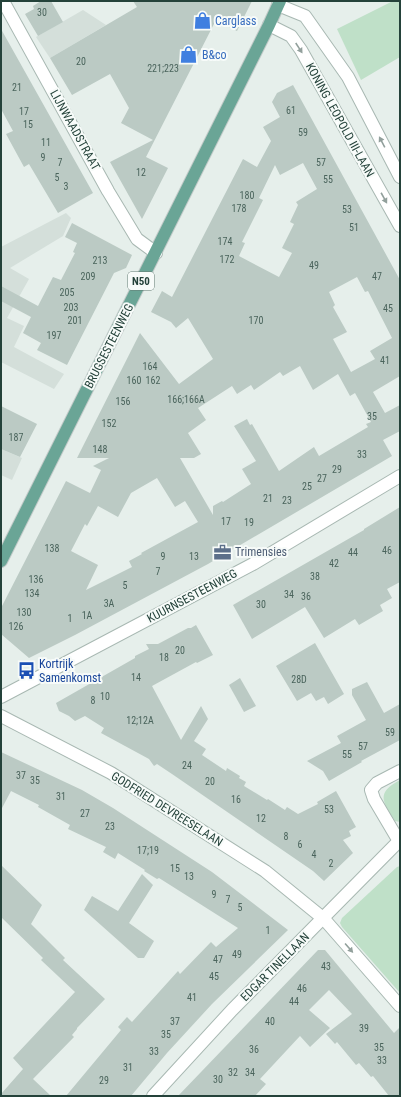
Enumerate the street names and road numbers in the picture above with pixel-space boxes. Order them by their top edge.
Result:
street label: KONING LEOPOLD III-LAAN [303,60,377,180]
street label: LIJNWAADSTRAAT [47,87,103,173]
road number: N50 [128,272,154,290]
street label: BRUGSESTEENWEG [82,301,136,391]
street label: KUURNSESTEENWEG [145,566,239,626]
street label: GODFRIED DEVREESELAAN [109,769,225,849]
street label: EDGAR TINELLAAN [238,930,312,1004]

